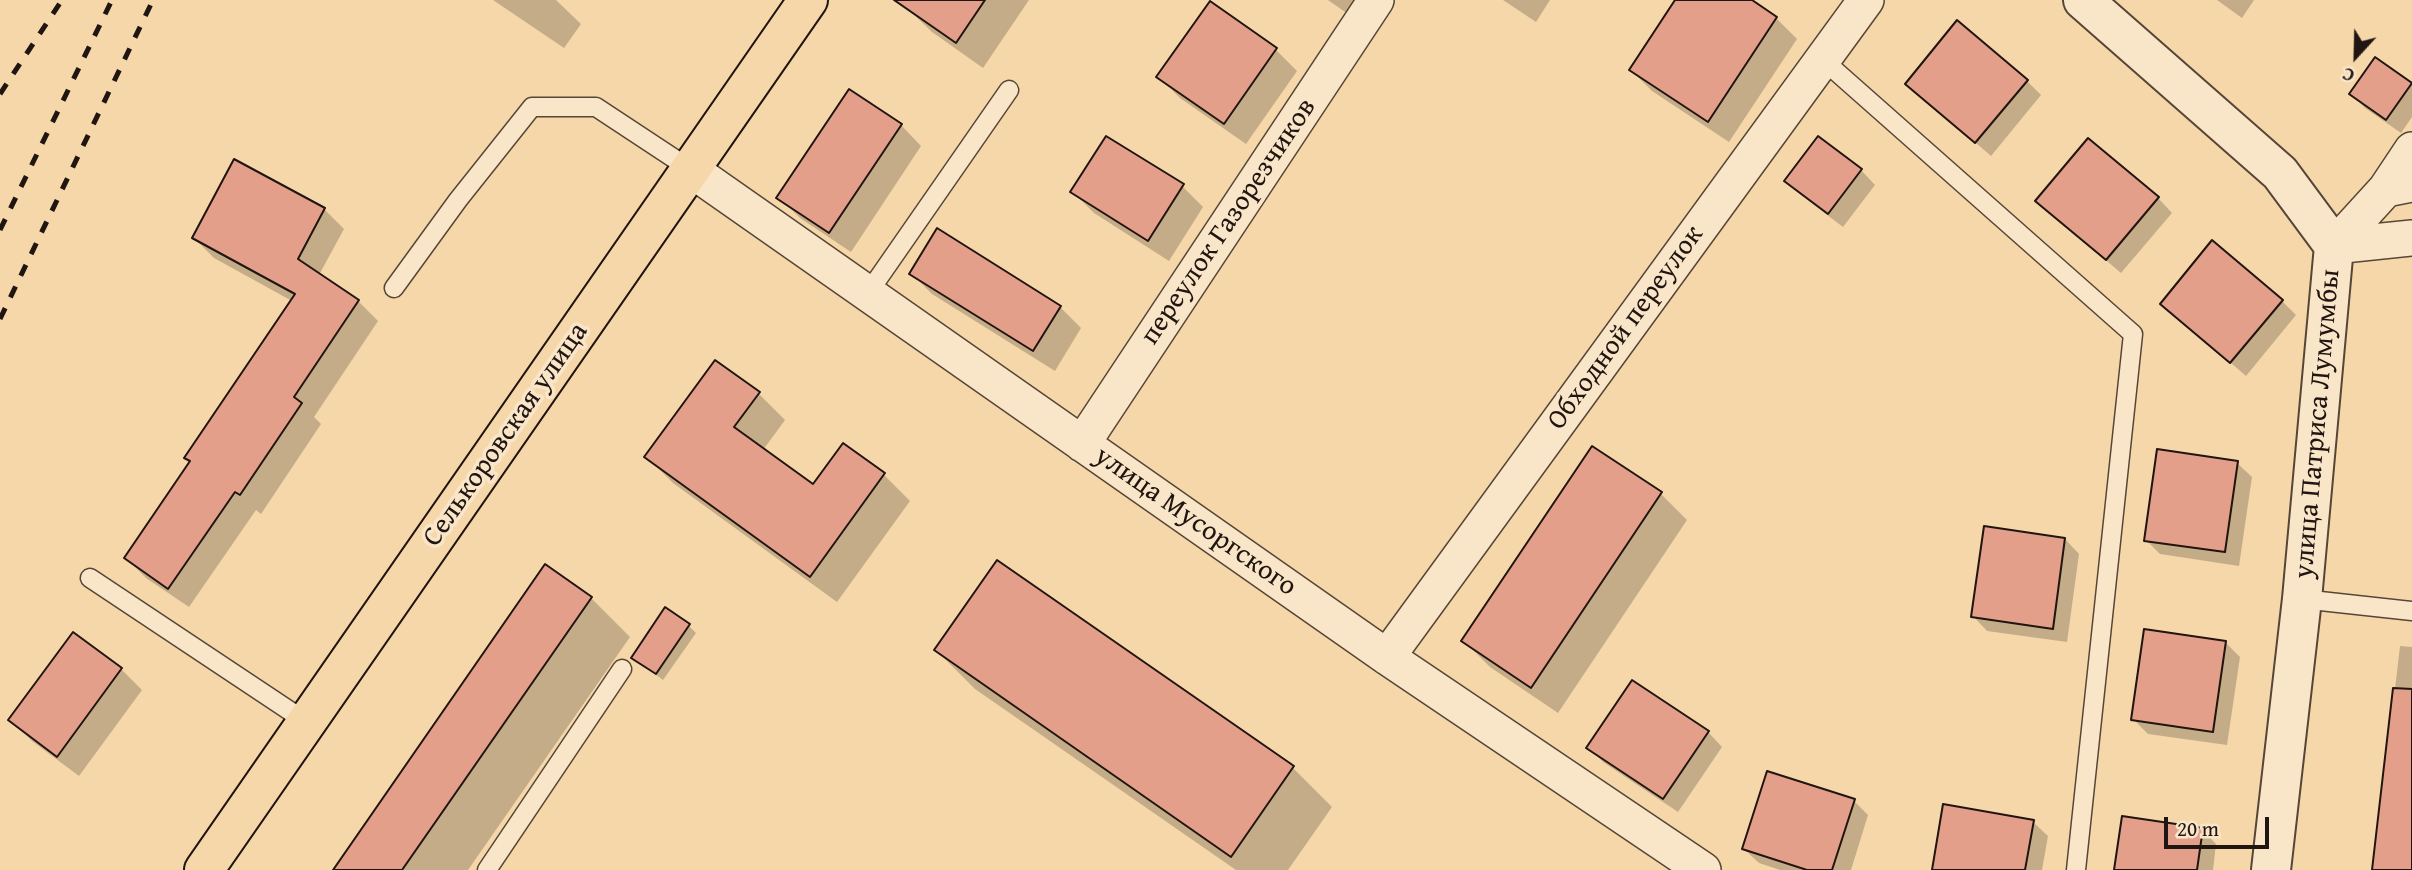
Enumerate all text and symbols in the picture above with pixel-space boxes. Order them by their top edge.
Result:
north arrow [2321,21,2391,91]
text: С [2338,60,2358,90]
street label: переулок Газорезчиков [1134,92,1324,352]
street label: Обходной переулок [1541,219,1711,437]
street label: улица Патриса Лумумбы [2288,268,2348,580]
street label: Селькоровская улица [416,317,596,553]
street label: улица Мусоргского [1087,440,1303,604]
scale bar [2167,804,2272,848]
text: 20 m [2177,813,2219,844]

